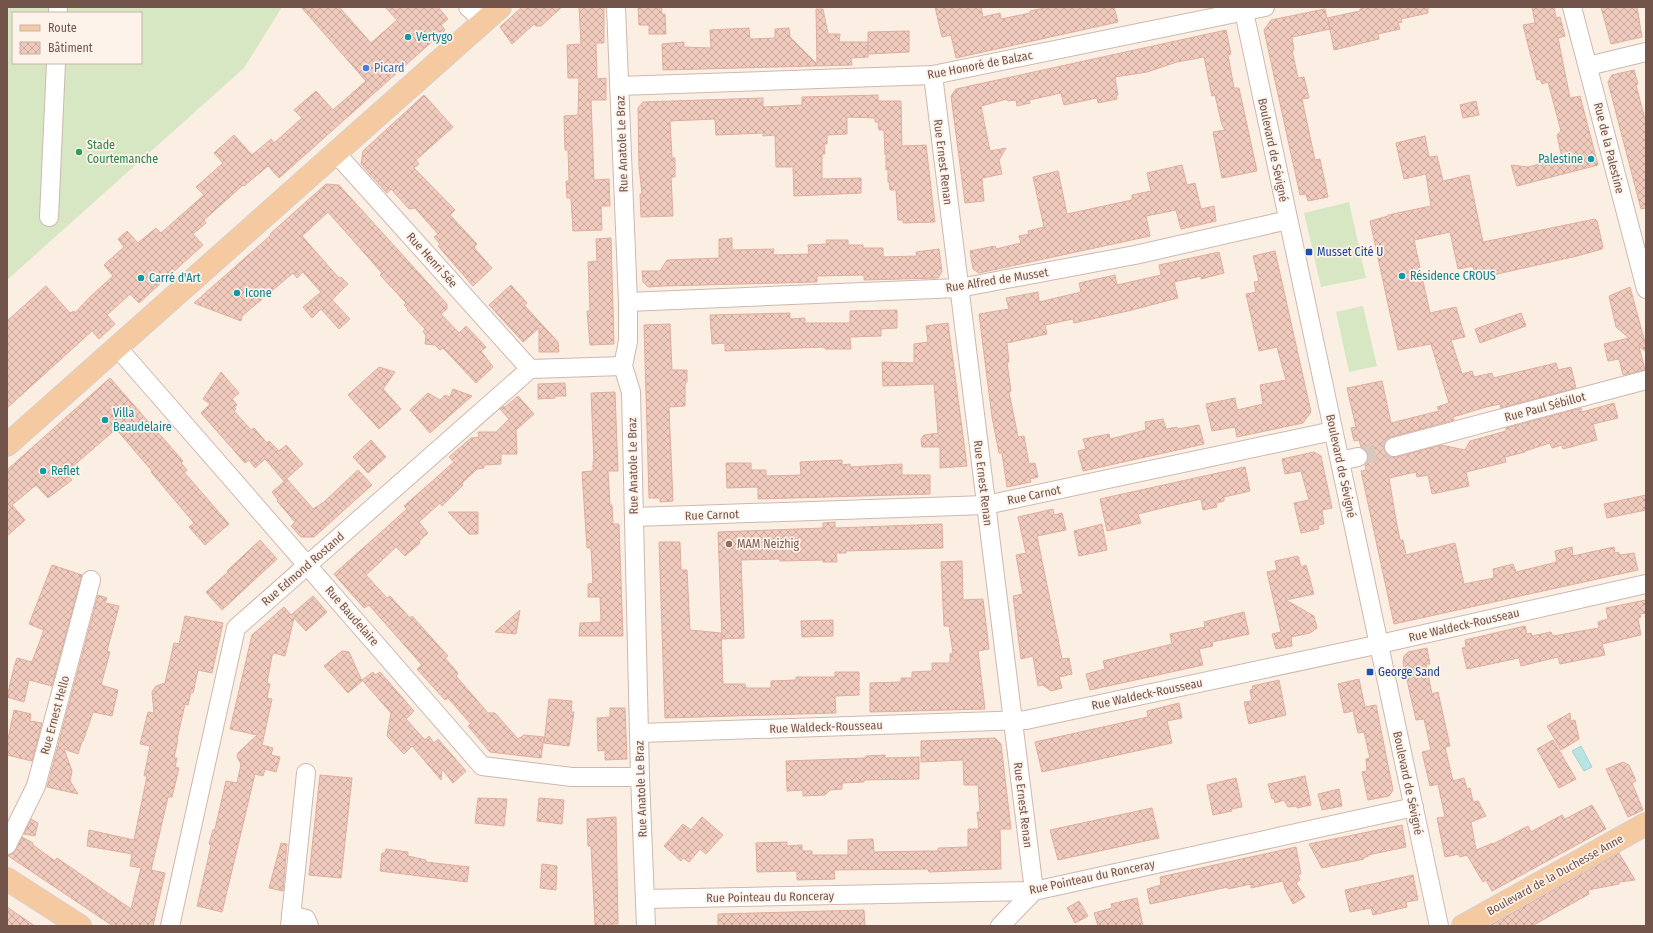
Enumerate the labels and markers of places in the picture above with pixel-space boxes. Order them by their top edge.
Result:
place label: Vertygo [416,30,453,44]
marker: Vertygo [403,32,413,42]
place label: Picard [374,61,404,75]
marker: Picard [361,63,371,73]
place label: Stade Courtemanche [87,138,158,166]
marker: Stade Courtemanche [74,147,84,157]
place label: Palestine [1538,152,1583,166]
marker: Palestine [1586,154,1596,164]
place label: Musset Cité U [1317,245,1383,259]
marker: Musset Cité U [1304,247,1314,257]
place label: Résidence CROUS [1410,269,1496,283]
place label: Carré d'Art [149,271,201,285]
marker: Résidence CROUS [1397,271,1407,281]
marker: Carré d'Art [136,273,146,283]
place label: Icone [245,286,272,300]
marker: Icone [232,288,242,298]
place label: Villa Beaudelaire [113,406,172,434]
marker: Villa Beaudelaire [100,415,110,425]
place label: Reflet [51,464,80,478]
marker: Reflet [38,466,48,476]
place label: MAM Neizhig [737,537,800,551]
marker: MAM Neizhig [724,539,734,549]
place label: George Sand [1378,665,1440,679]
marker: George Sand [1365,667,1375,677]

